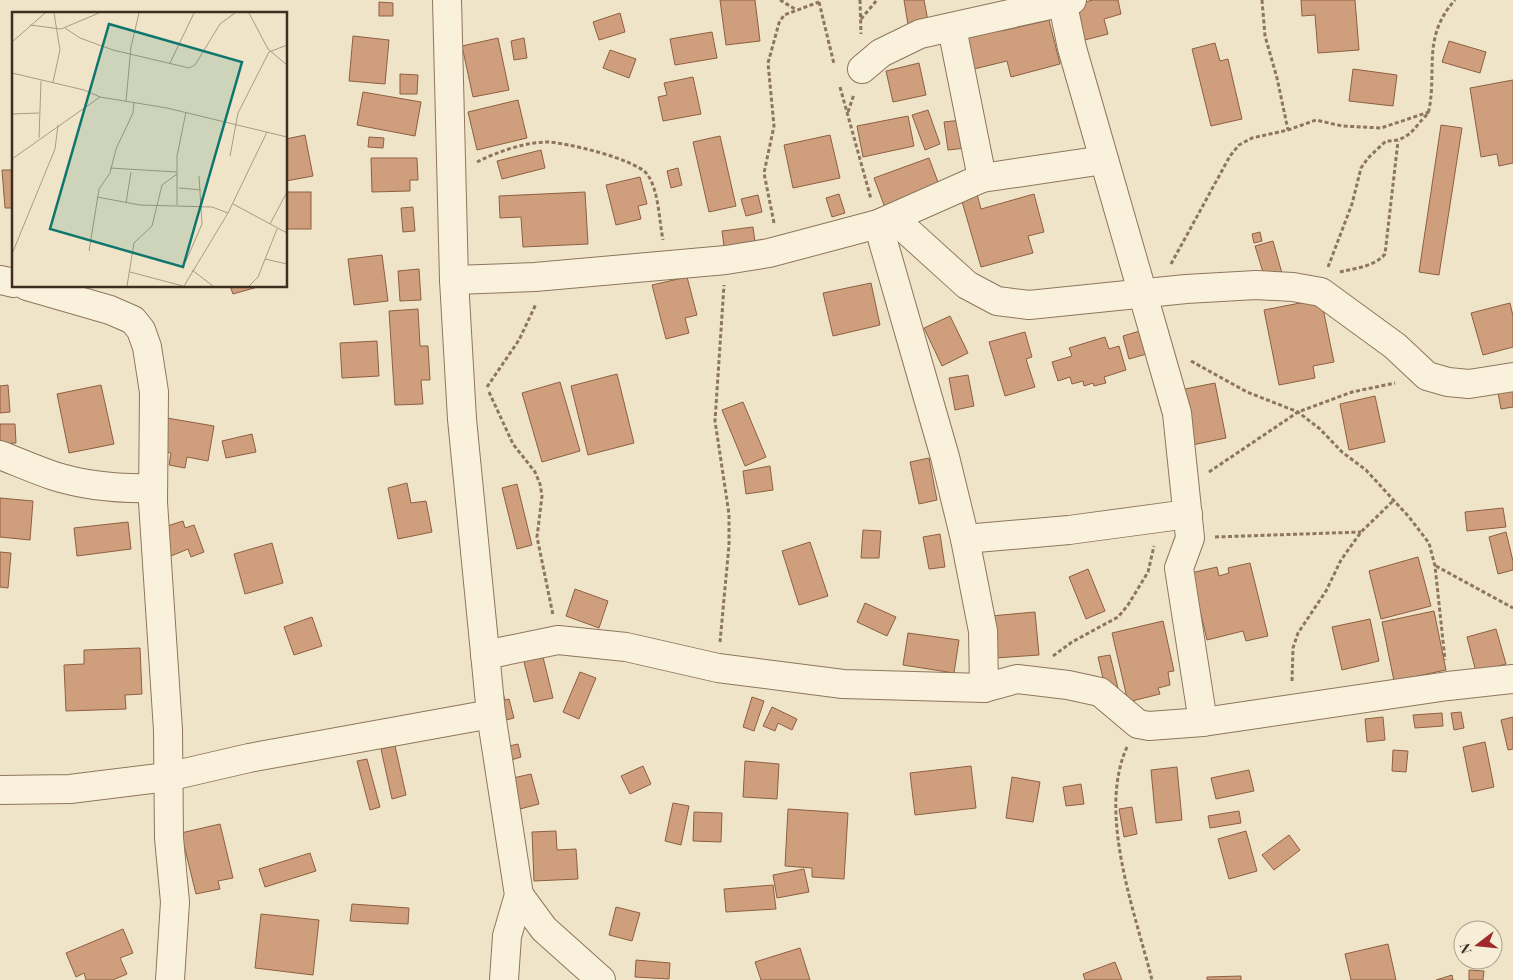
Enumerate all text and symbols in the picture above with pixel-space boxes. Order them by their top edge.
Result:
inset map [12,12,288,288]
north arrow [1453,920,1503,970]
text: N [1454,941,1476,956]

